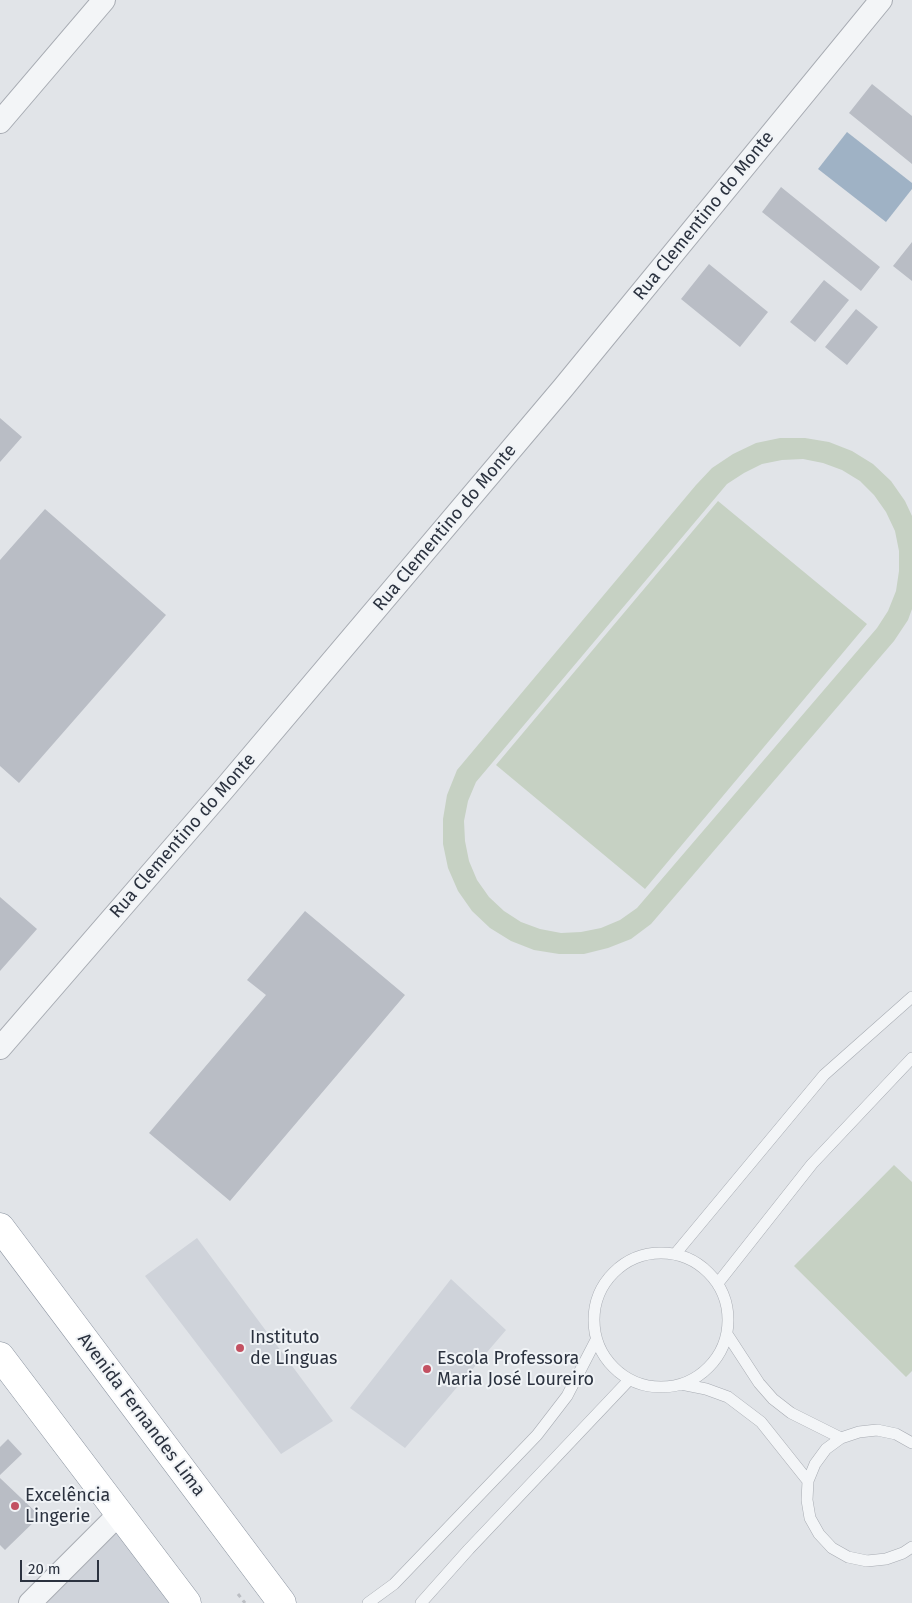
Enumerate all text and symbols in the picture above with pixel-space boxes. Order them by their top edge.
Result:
street label: Rua Clementino do Monte [629,127,779,305]
street label: Rua Clementino do Monte [369,440,521,616]
street label: Rua Clementino do Monte [106,749,260,923]
place label: Instituto de Línguas [250,1327,337,1370]
street label: Avenida Fernandes Lima [73,1329,209,1501]
marker: Instituto de Línguas [234,1342,246,1354]
place label: Escola Professora Maria José Loureiro [437,1348,594,1390]
marker: Escola Professora Maria José Loureiro [421,1363,433,1375]
place label: Excelência Lingerie [25,1485,110,1528]
marker: Excelência Lingerie [9,1500,21,1512]
scale bar [22,1550,101,1582]
text: 20 m [28,1560,61,1578]

